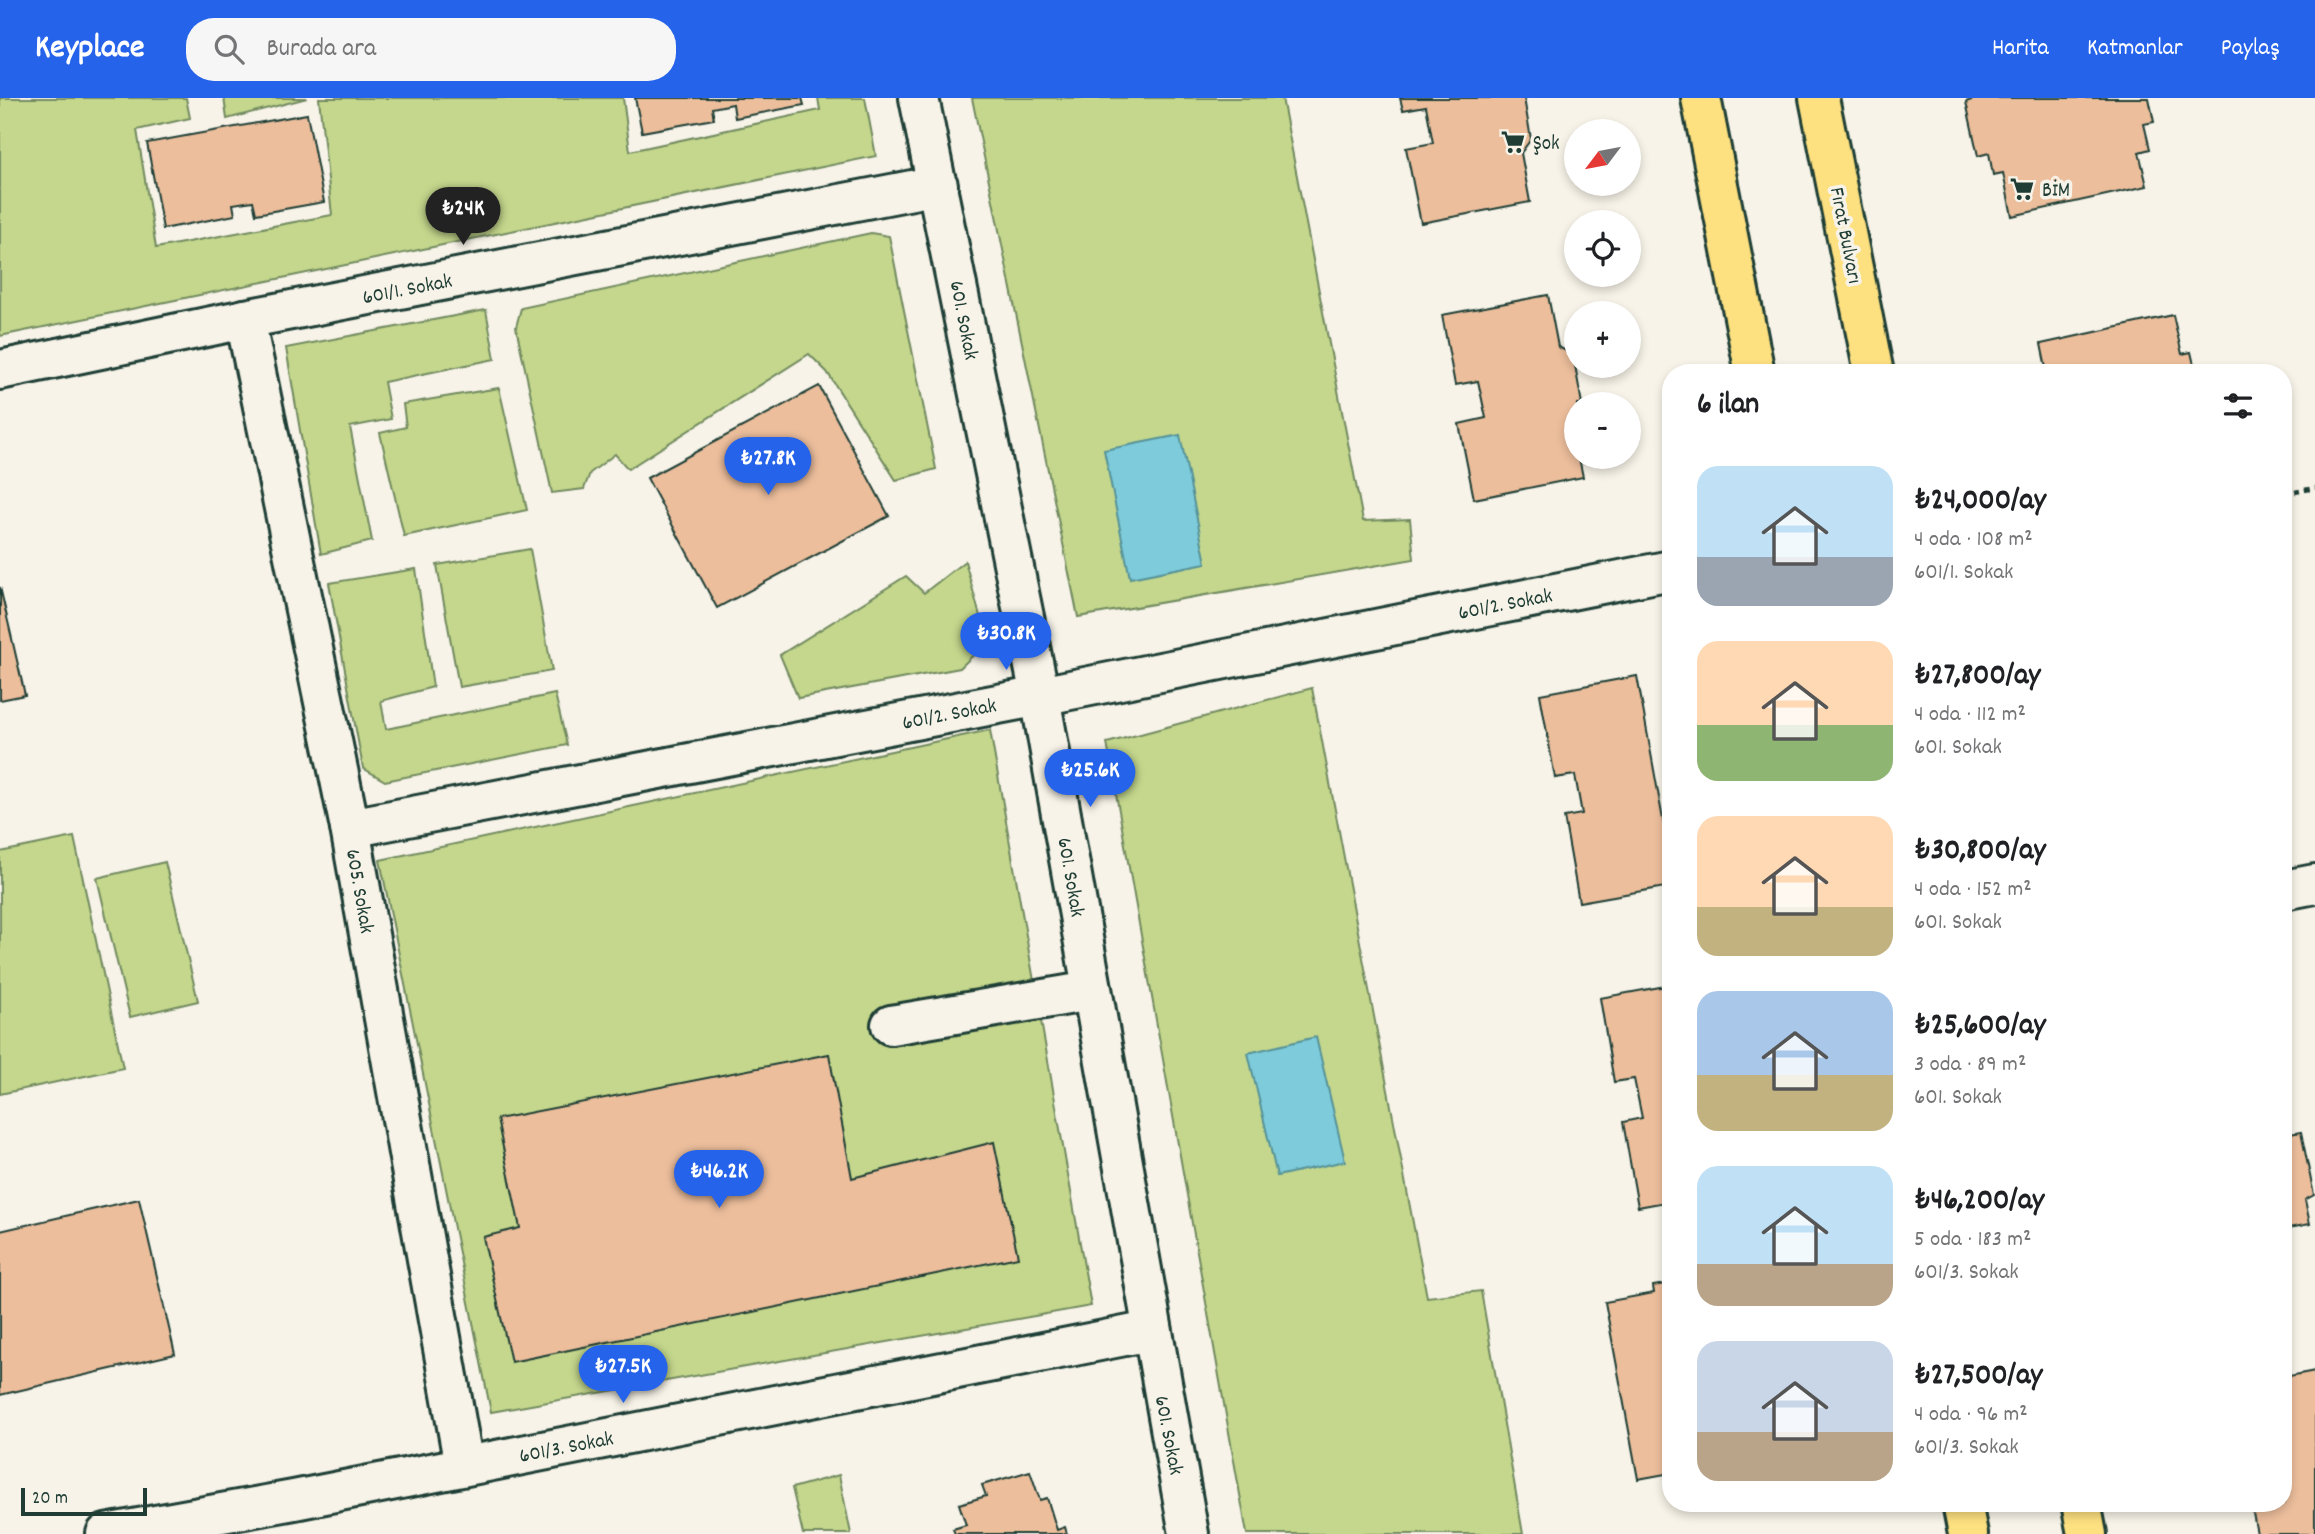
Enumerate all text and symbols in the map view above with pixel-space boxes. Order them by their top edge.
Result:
search box [186,18,676,81]
text: Keyplace [35,26,144,73]
icon: search [210,30,248,68]
text: Burada ara [266,31,376,68]
text: Harita [1992,32,2049,66]
text: Katmanlar [2087,32,2183,66]
text: Paylaş [2221,32,2280,66]
north arrow [1564,119,1642,196]
map controls [1564,119,1641,469]
supermarket icon: Şok [1499,128,1527,156]
place label: Şok [1533,130,1560,160]
supermarket icon: BİM [2008,175,2036,203]
place label: BİM [2042,177,2070,207]
street label: Fırat Bulvarı [1820,185,1868,286]
pin: ₺24K [422,188,504,247]
text: ₺24K [441,193,485,226]
button: locate [1564,210,1641,287]
street label: 601/1. Sokak [360,268,455,314]
street label: 601. Sokak [940,278,984,363]
button: + [1564,301,1641,378]
text: 6 ilan [1697,385,1759,428]
icon: filters [2219,387,2257,425]
button: − [1564,392,1641,469]
pin: ₺27.8K [711,438,825,497]
text: ₺27.8K [740,443,796,476]
text: ₺24,000/ay [1914,481,2046,524]
icon: home [1753,494,1837,578]
text: 4 oda · 108 m² [1914,524,2033,557]
text: 601/1. Sokak [1914,557,2014,590]
street label: 601/2. Sokak [1456,582,1555,630]
pin: ₺30.8K [949,612,1063,672]
text: ₺30.8K [976,618,1036,651]
text: ₺27,800/ay [1914,656,2041,699]
icon: home [1753,669,1837,753]
street label: 601/2. Sokak [900,692,999,740]
text: 4 oda · 112 m² [1914,699,2026,732]
text: 601. Sokak [1914,732,2002,765]
pin: ₺25.6K [1033,750,1147,809]
text: ₺25.6K [1060,755,1120,788]
text: ₺30,800/ay [1914,831,2046,874]
street label: 601. Sokak [1047,835,1091,920]
icon: home [1753,844,1837,928]
street label: 605. Sokak [336,847,380,936]
text: 4 oda · 152 m² [1914,874,2032,907]
text: 601. Sokak [1914,907,2002,940]
text: ₺25,600/ay [1914,1006,2046,1049]
icon: home [1753,1019,1837,1103]
text: 3 oda · 89 m² [1914,1049,2026,1082]
text: 601. Sokak [1914,1082,2002,1115]
pin: ₺46.2K [662,1150,776,1210]
text: ₺46.2K [690,1156,748,1189]
text: ₺46,200/ay [1914,1181,2044,1224]
icon: home [1753,1194,1837,1278]
text: 5 oda · 183 m² [1914,1224,2031,1257]
text: 601/3. Sokak [1914,1257,2019,1290]
pin: ₺27.5K [566,1346,680,1405]
text: ₺27.5K [595,1351,651,1384]
text: ₺27,500/ay [1914,1356,2042,1399]
icon: home [1753,1369,1837,1453]
street label: 601. Sokak [1145,1393,1189,1478]
text: 4 oda · 96 m² [1914,1399,2028,1432]
street label: 601/3. Sokak [517,1425,616,1473]
text: 601/3. Sokak [1914,1432,2019,1465]
scale bar [21,1485,147,1517]
text: 20 m [32,1486,68,1513]

